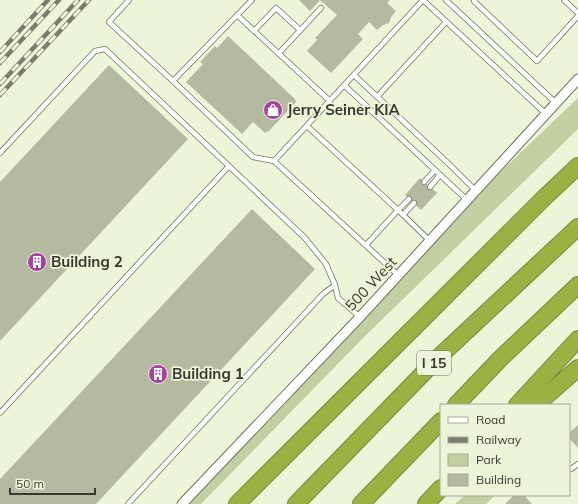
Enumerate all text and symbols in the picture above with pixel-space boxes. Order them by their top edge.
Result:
shop icon: Jerry Seiner KIA [262,99,284,121]
place label: Jerry Seiner KIA [287,100,400,119]
building icon: Building 2 [26,251,48,273]
place label: Building 2 [51,252,123,271]
street label: 500 West [341,252,401,315]
road number: I 15 [417,351,451,375]
building icon: Building 1 [147,363,169,385]
place label: Building 1 [172,364,244,383]
legend [440,404,570,496]
text: Road [476,412,505,427]
text: Railway [476,432,522,447]
text: Park [476,452,502,467]
scale bar [10,470,95,496]
text: Building [476,472,521,487]
text: 50 m [16,476,44,491]

